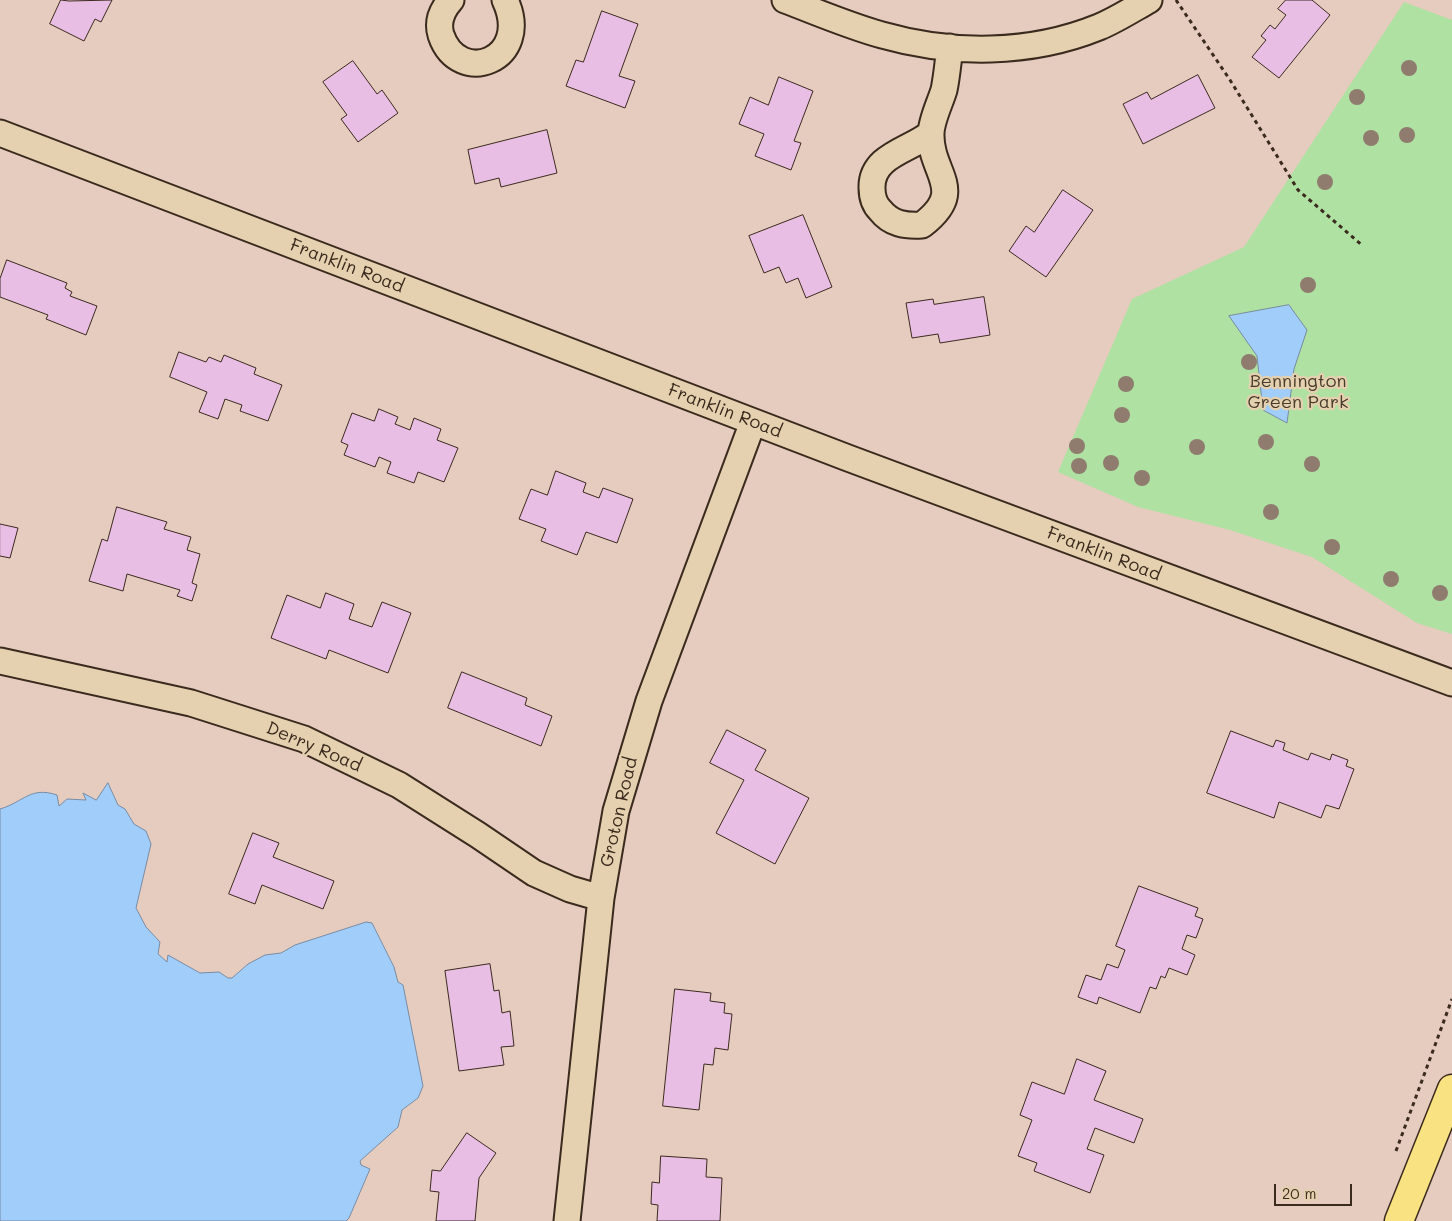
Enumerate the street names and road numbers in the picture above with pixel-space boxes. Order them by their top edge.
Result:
street label: Franklin Road [287,234,407,298]
street label: Franklin Road [665,379,785,443]
street label: Franklin Road [1044,522,1164,586]
street label: Derry Road [263,717,365,777]
street label: Groton Road [596,755,642,869]

